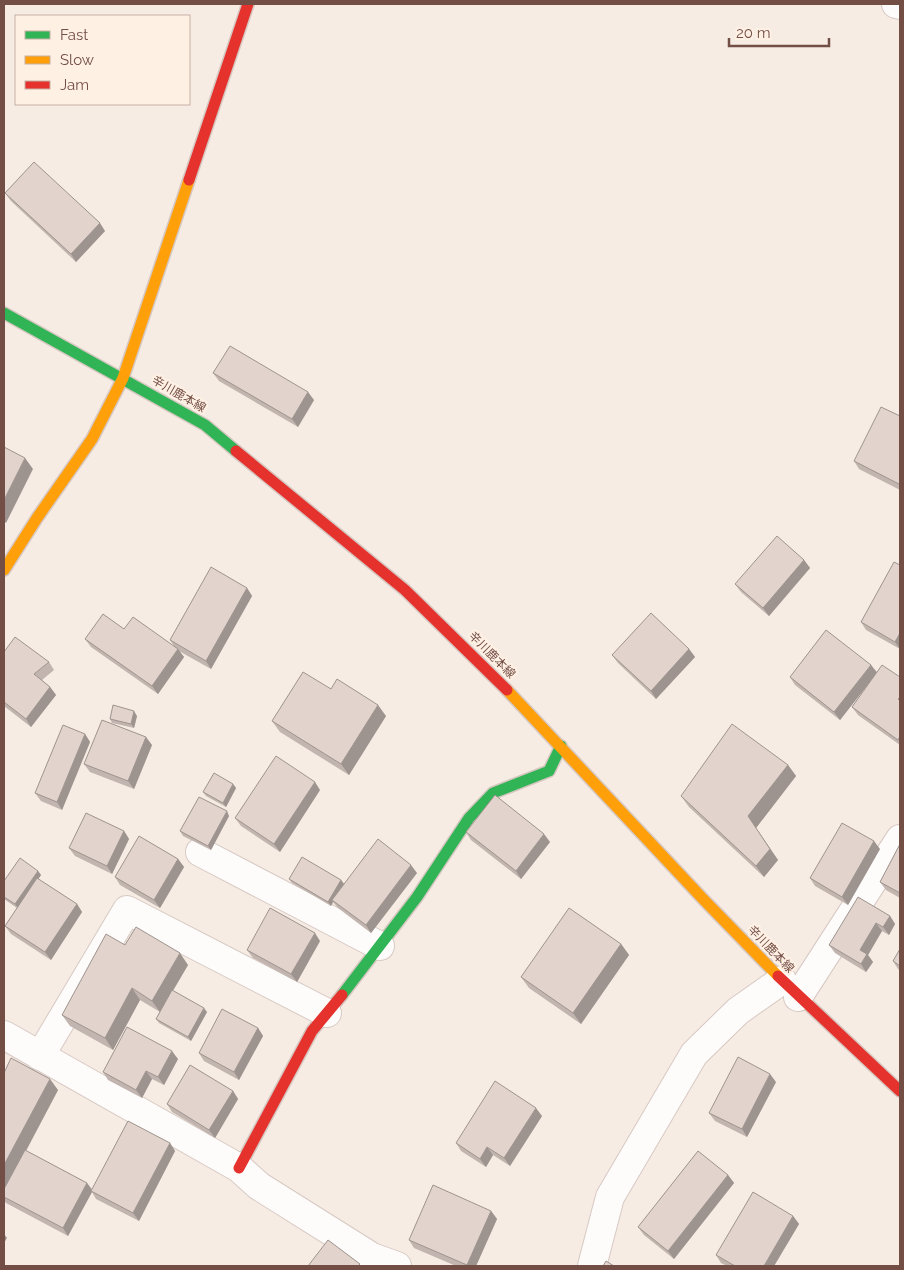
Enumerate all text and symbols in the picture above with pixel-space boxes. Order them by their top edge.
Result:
legend [15,15,190,105]
scale bar [729,15,829,47]
text: 20 m [736,24,771,42]
text: Fast [60,26,88,44]
text: Slow [60,51,94,69]
text: Jam [60,76,89,94]
street label: 辛川鹿本線 [150,373,208,415]
street label: 辛川鹿本線 [466,629,518,681]
street label: 辛川鹿本線 [745,923,797,975]

